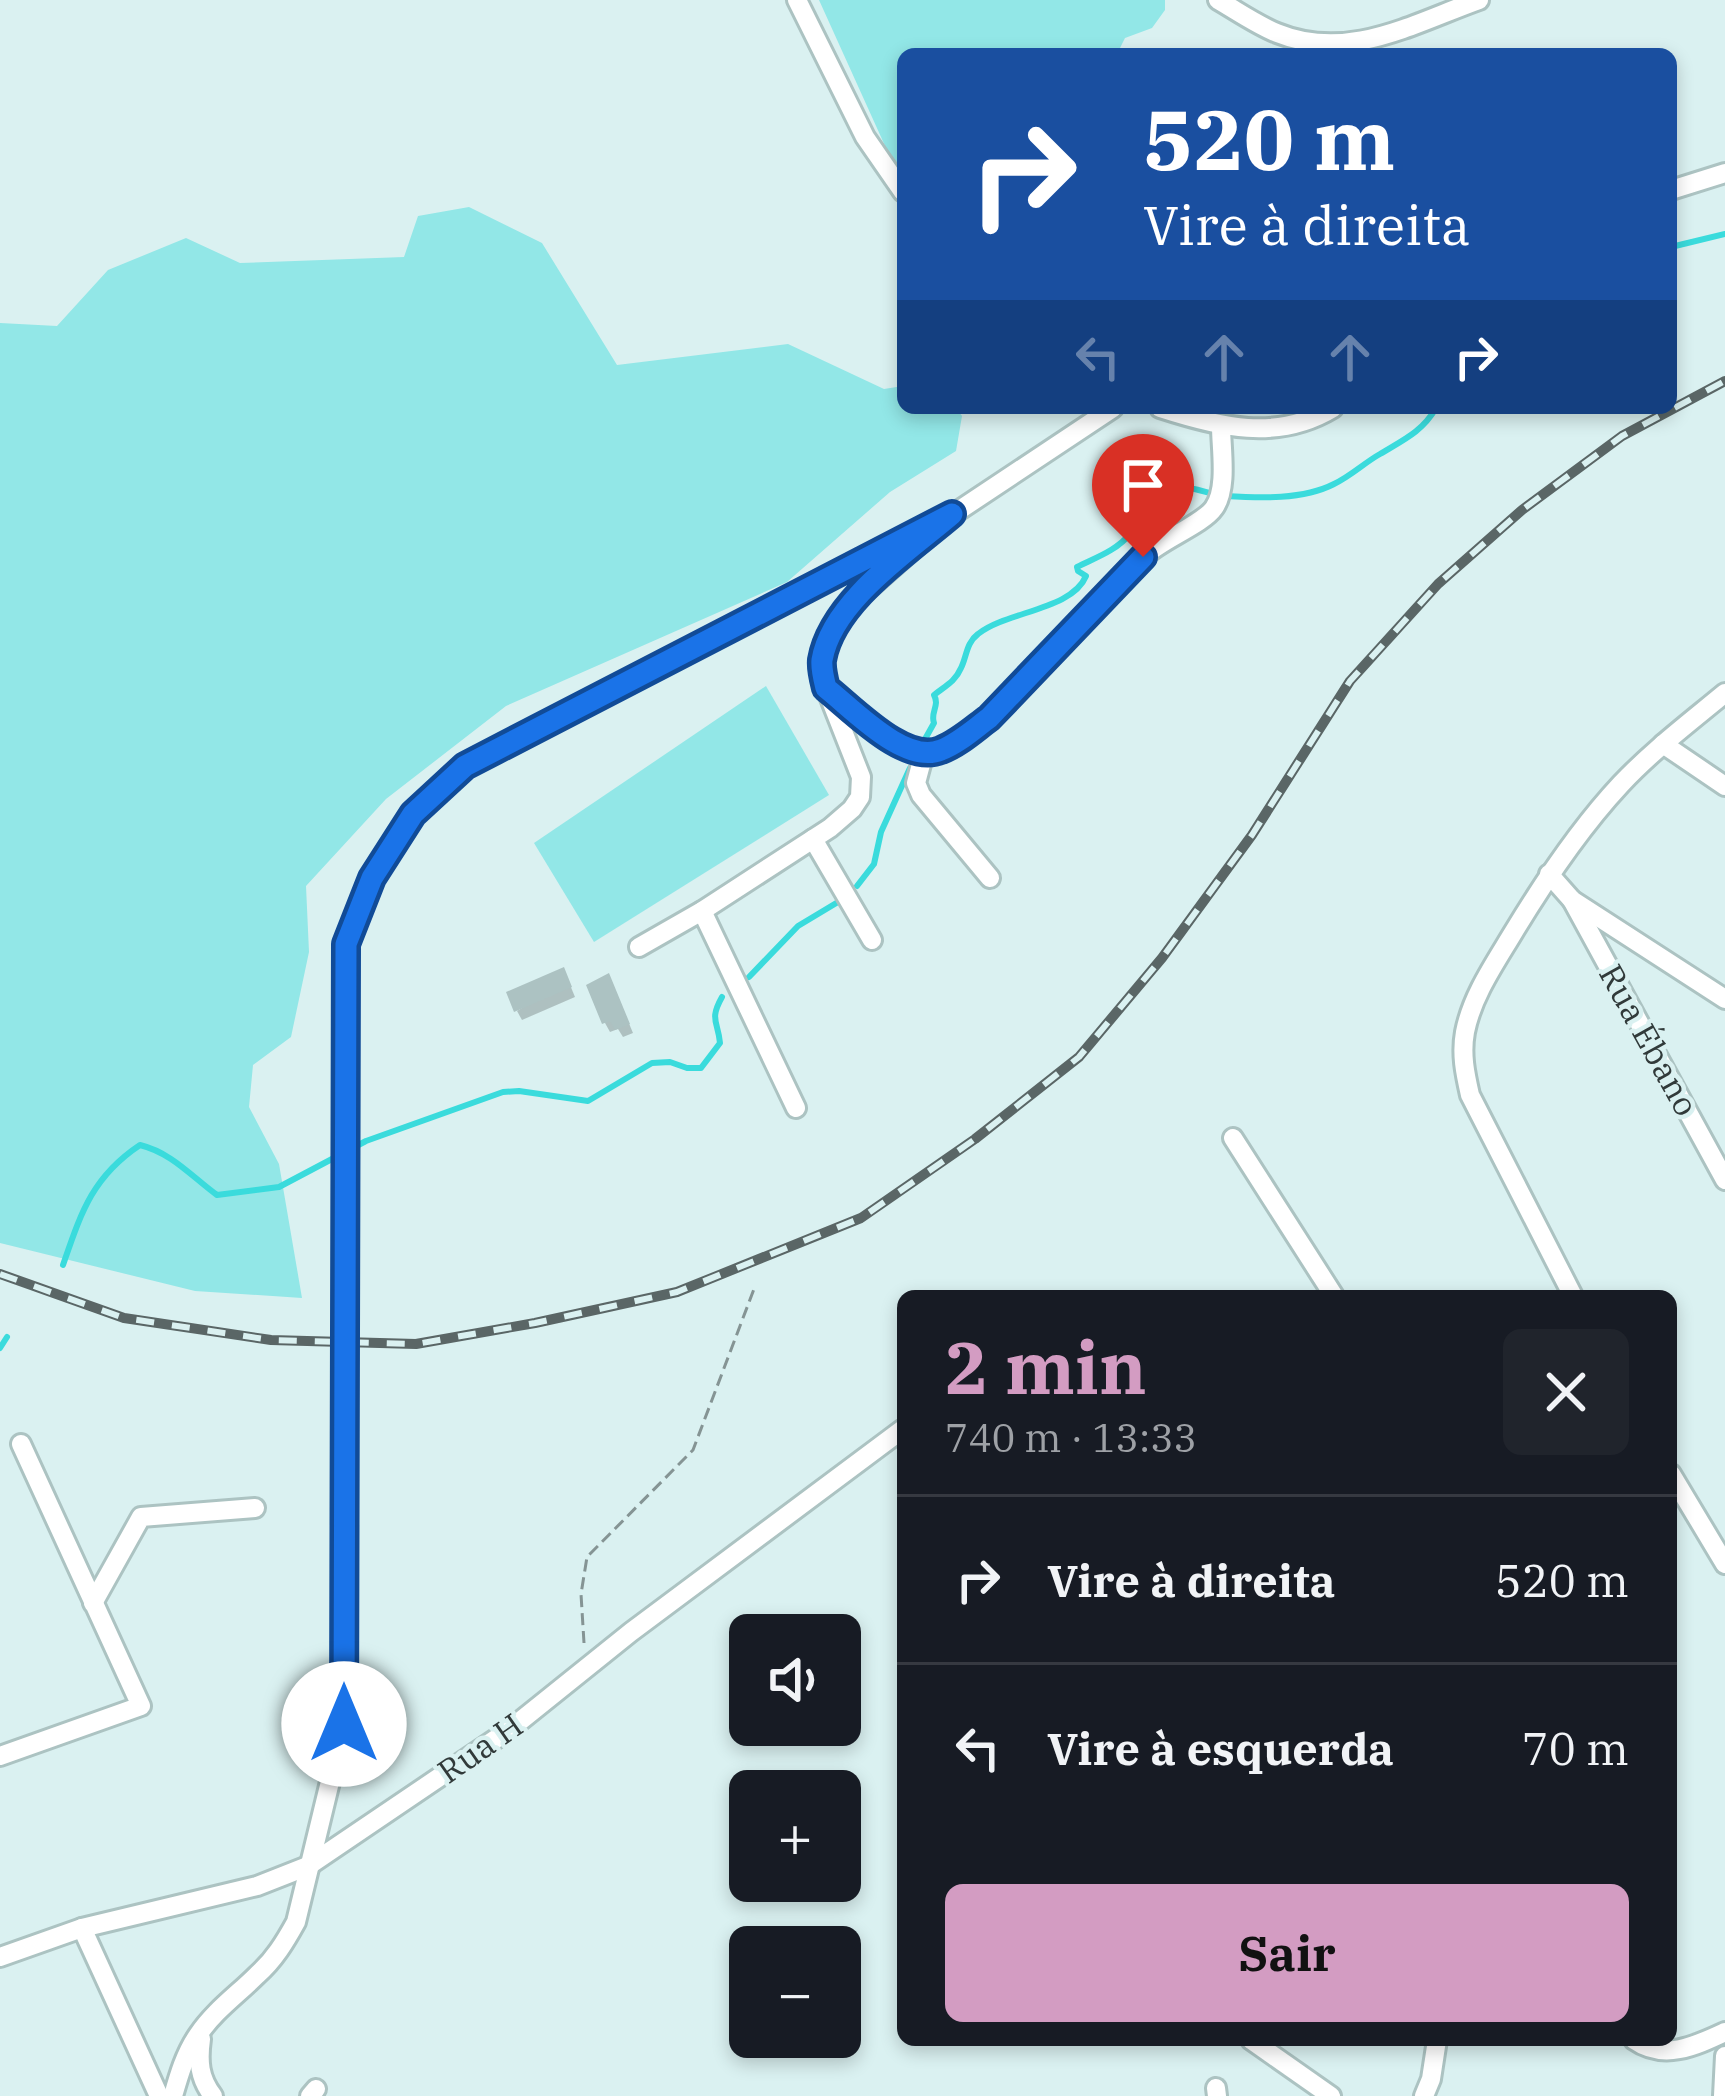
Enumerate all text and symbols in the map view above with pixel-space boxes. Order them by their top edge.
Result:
text: 520 m [1143,84,1395,193]
icon: right [945,96,1101,252]
text: Vire à direita [1143,190,1470,260]
icon: left [1065,324,1131,390]
icon: ahead [1191,324,1257,390]
icon: ahead [1317,324,1383,390]
icon: right [1443,324,1509,390]
pin [1092,434,1194,557]
icon: arrive [1110,452,1176,518]
street label: Rua Ébano [1590,956,1709,1123]
text: 2 min [945,1320,1147,1414]
button: close [1503,1329,1629,1455]
text: 740 m · 13:33 [945,1412,1197,1463]
icon: right [945,1547,1011,1613]
text: Vire à direita [1047,1551,1335,1609]
text: 520 m [1495,1551,1629,1609]
map controls [729,1614,861,2058]
button: sound [729,1614,861,1746]
position arrow [281,1661,407,1787]
street label: Rua H [429,1703,531,1792]
icon: left [945,1715,1011,1781]
text: Vire à esquerda [1047,1719,1394,1777]
text: 70 m [1522,1719,1629,1777]
button: + [729,1770,861,1902]
button: Sair [945,1884,1629,2022]
button: − [729,1926,861,2058]

